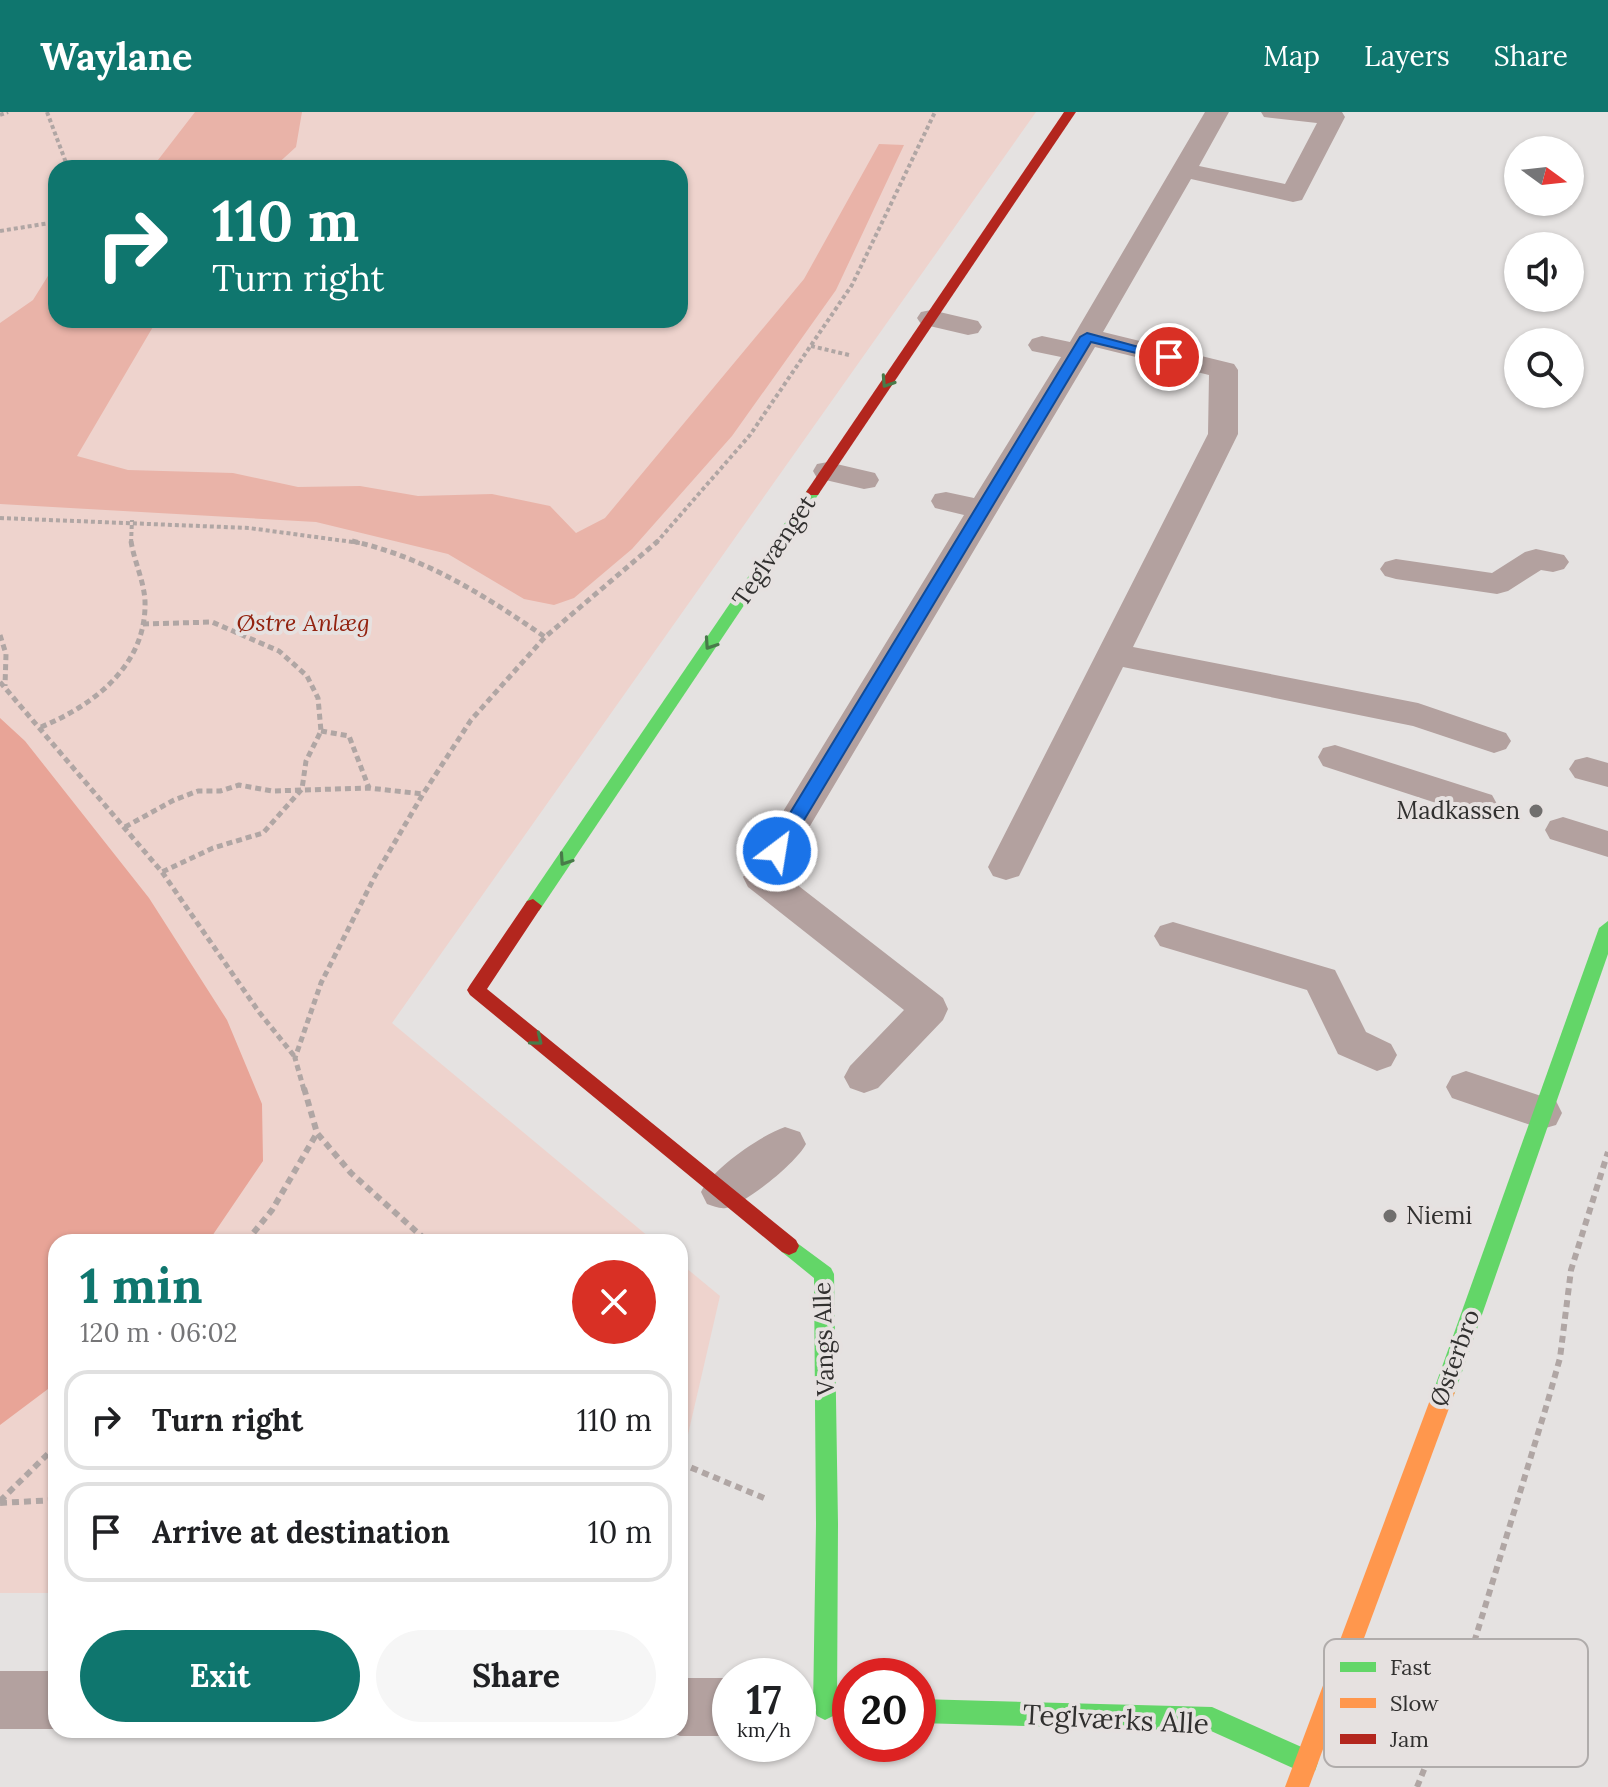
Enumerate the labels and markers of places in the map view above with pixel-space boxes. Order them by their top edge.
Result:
pin [1135,323,1203,391]
place label: Madkassen [1396,795,1520,826]
marker: Madkassen [1527,802,1545,820]
place label: Niemi [1406,1200,1472,1231]
marker: Niemi [1381,1207,1399,1225]

